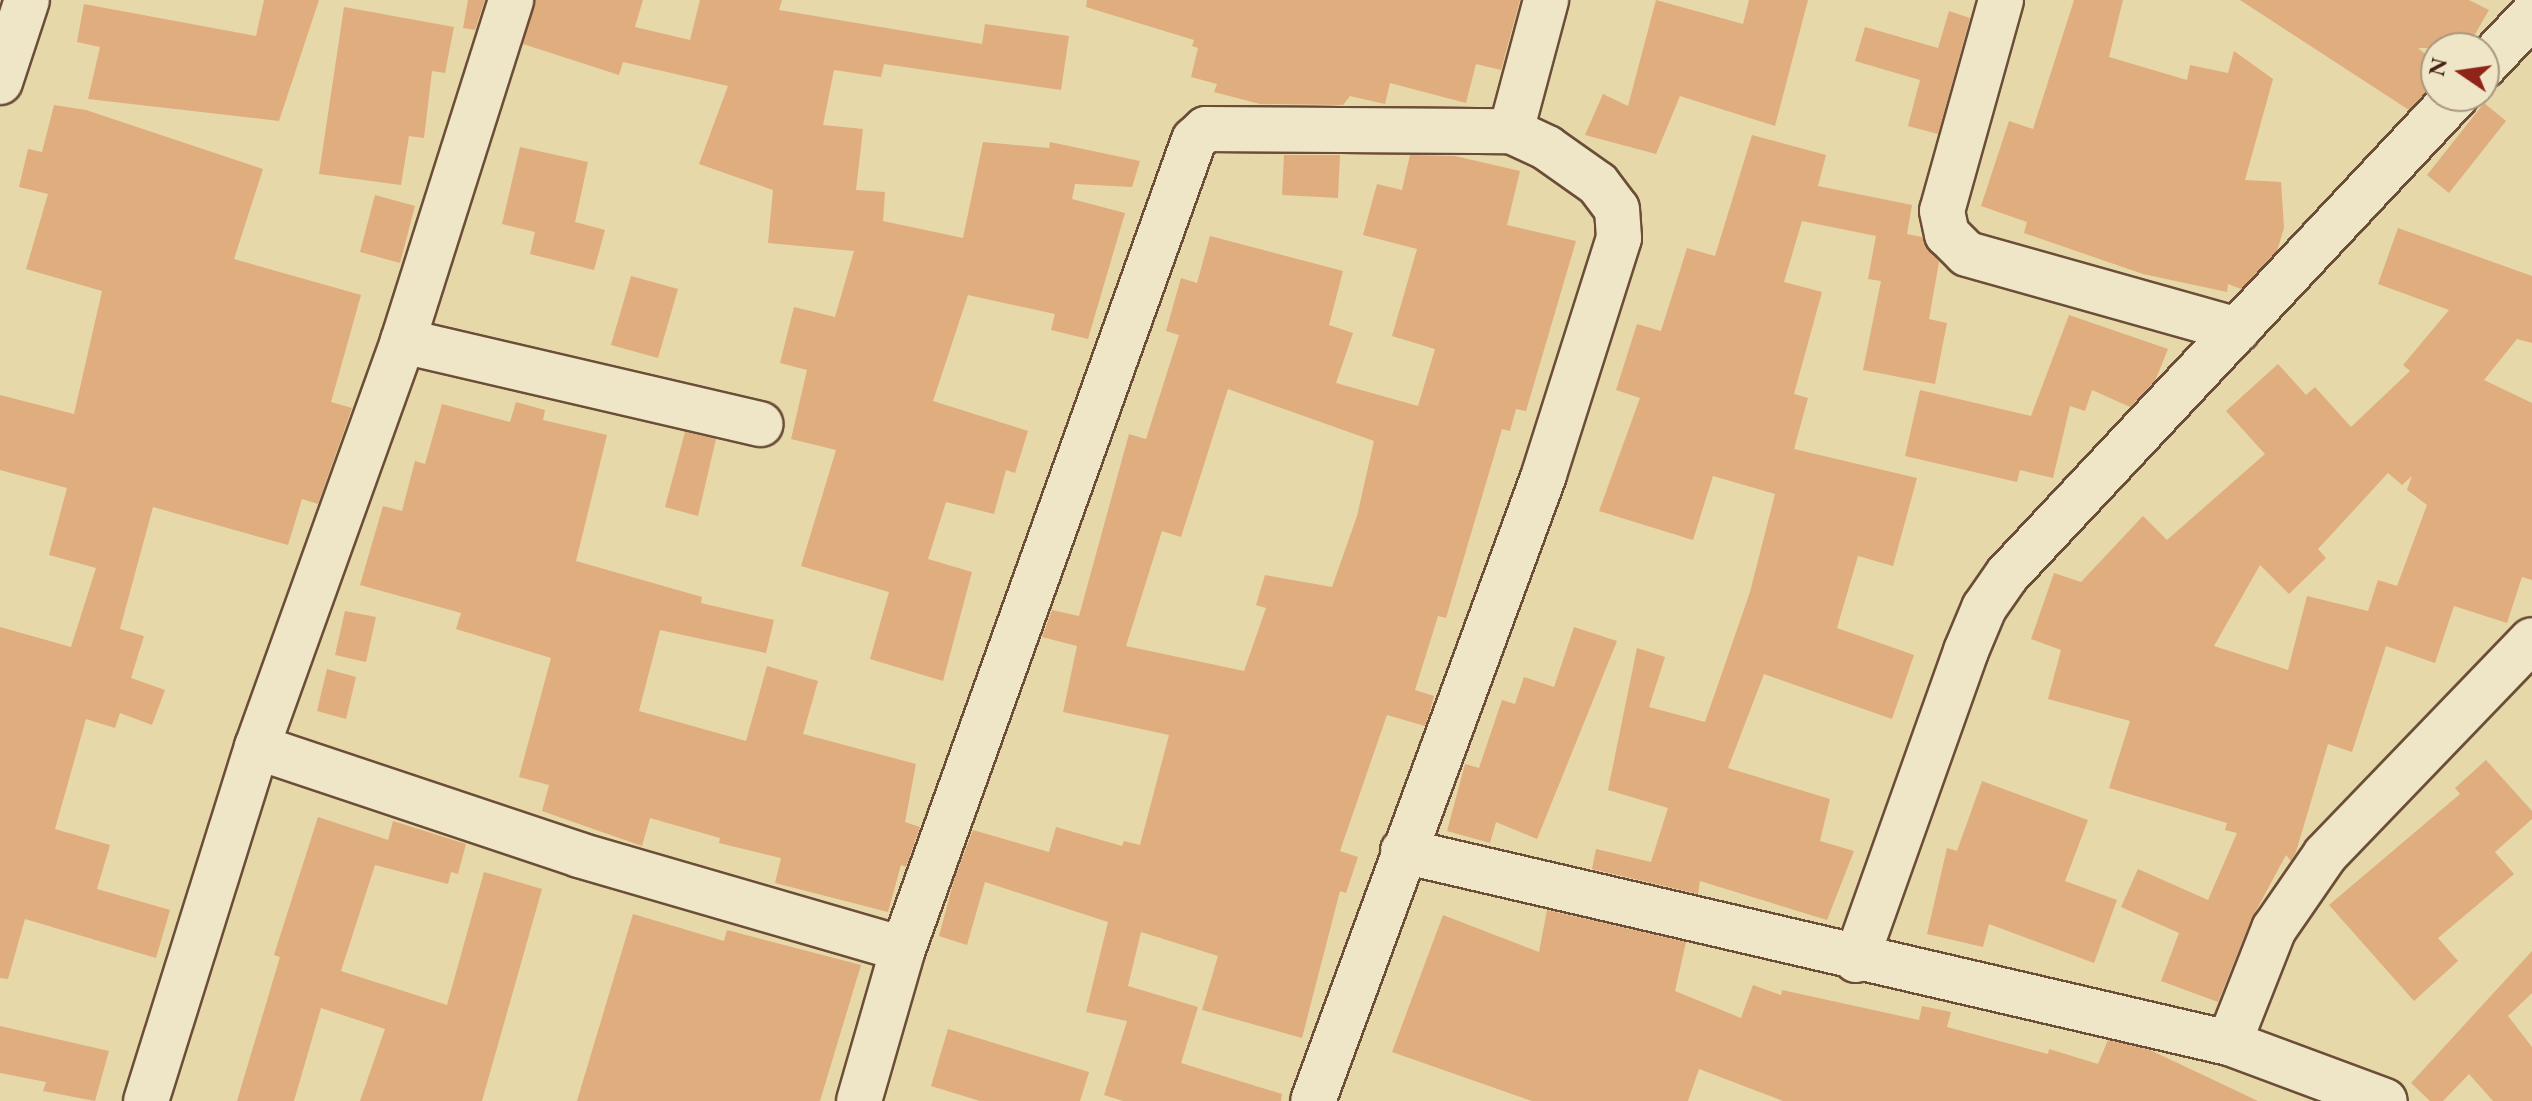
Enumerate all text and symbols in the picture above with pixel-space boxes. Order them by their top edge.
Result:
north arrow [2420,32,2500,112]
text: N [2422,55,2454,79]

